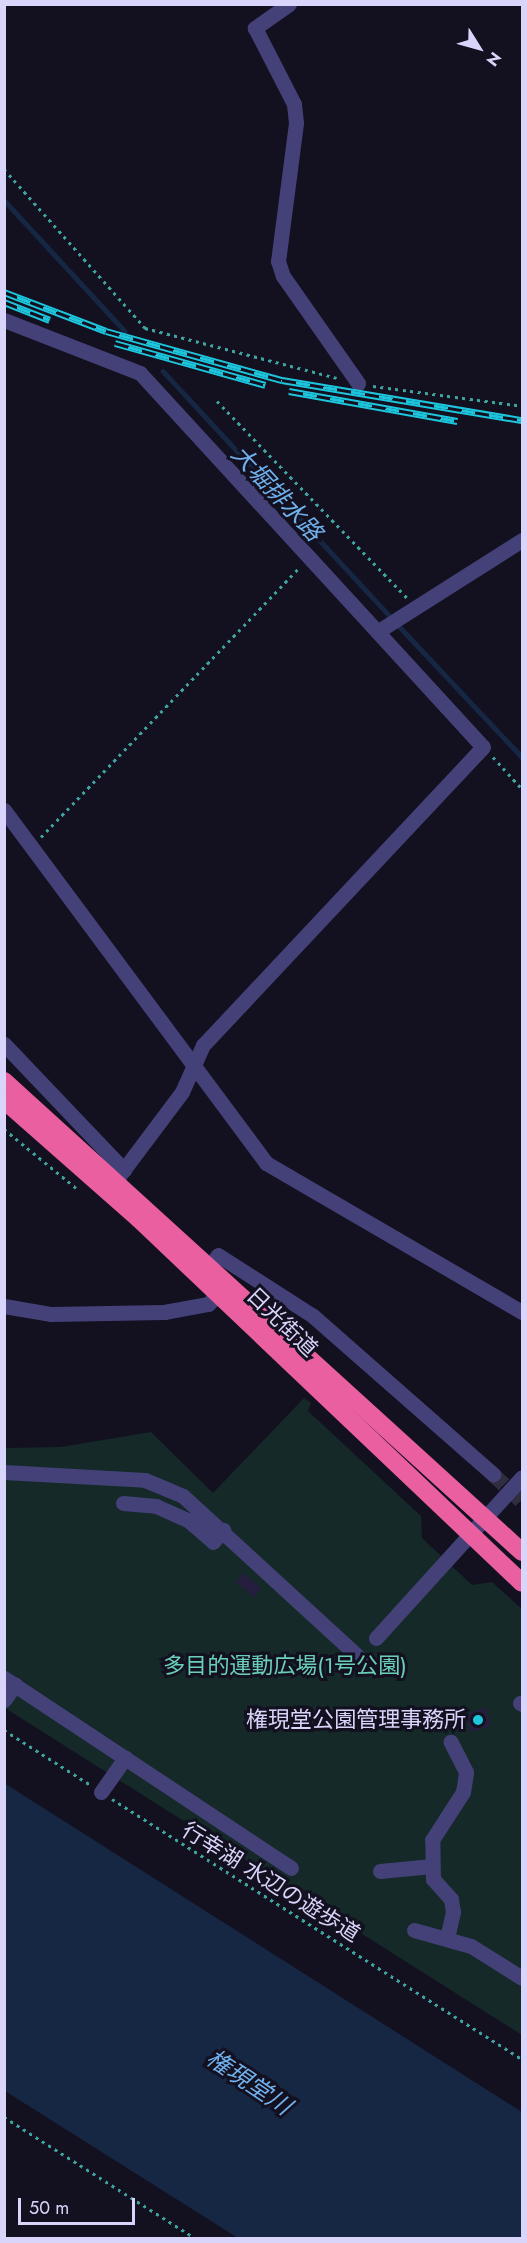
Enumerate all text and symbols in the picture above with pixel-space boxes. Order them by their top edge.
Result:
north arrow [449,18,509,78]
text: N [481,47,507,71]
water label: 大堀排水路 [226,439,328,547]
street label: 日光街道 [241,1282,323,1362]
park label: 多目的運動広場(1号公園) [163,1653,407,1679]
place label: 権現堂公園管理事務所 [246,1707,466,1733]
marker: 権現堂公園管理事務所 [471,1713,485,1727]
street label: 行幸湖 水辺の遊歩道 [177,1817,365,1947]
water label: 権現堂川 [201,2043,297,2121]
scale bar [21,2186,138,2224]
text: 50 m [29,2195,69,2221]

